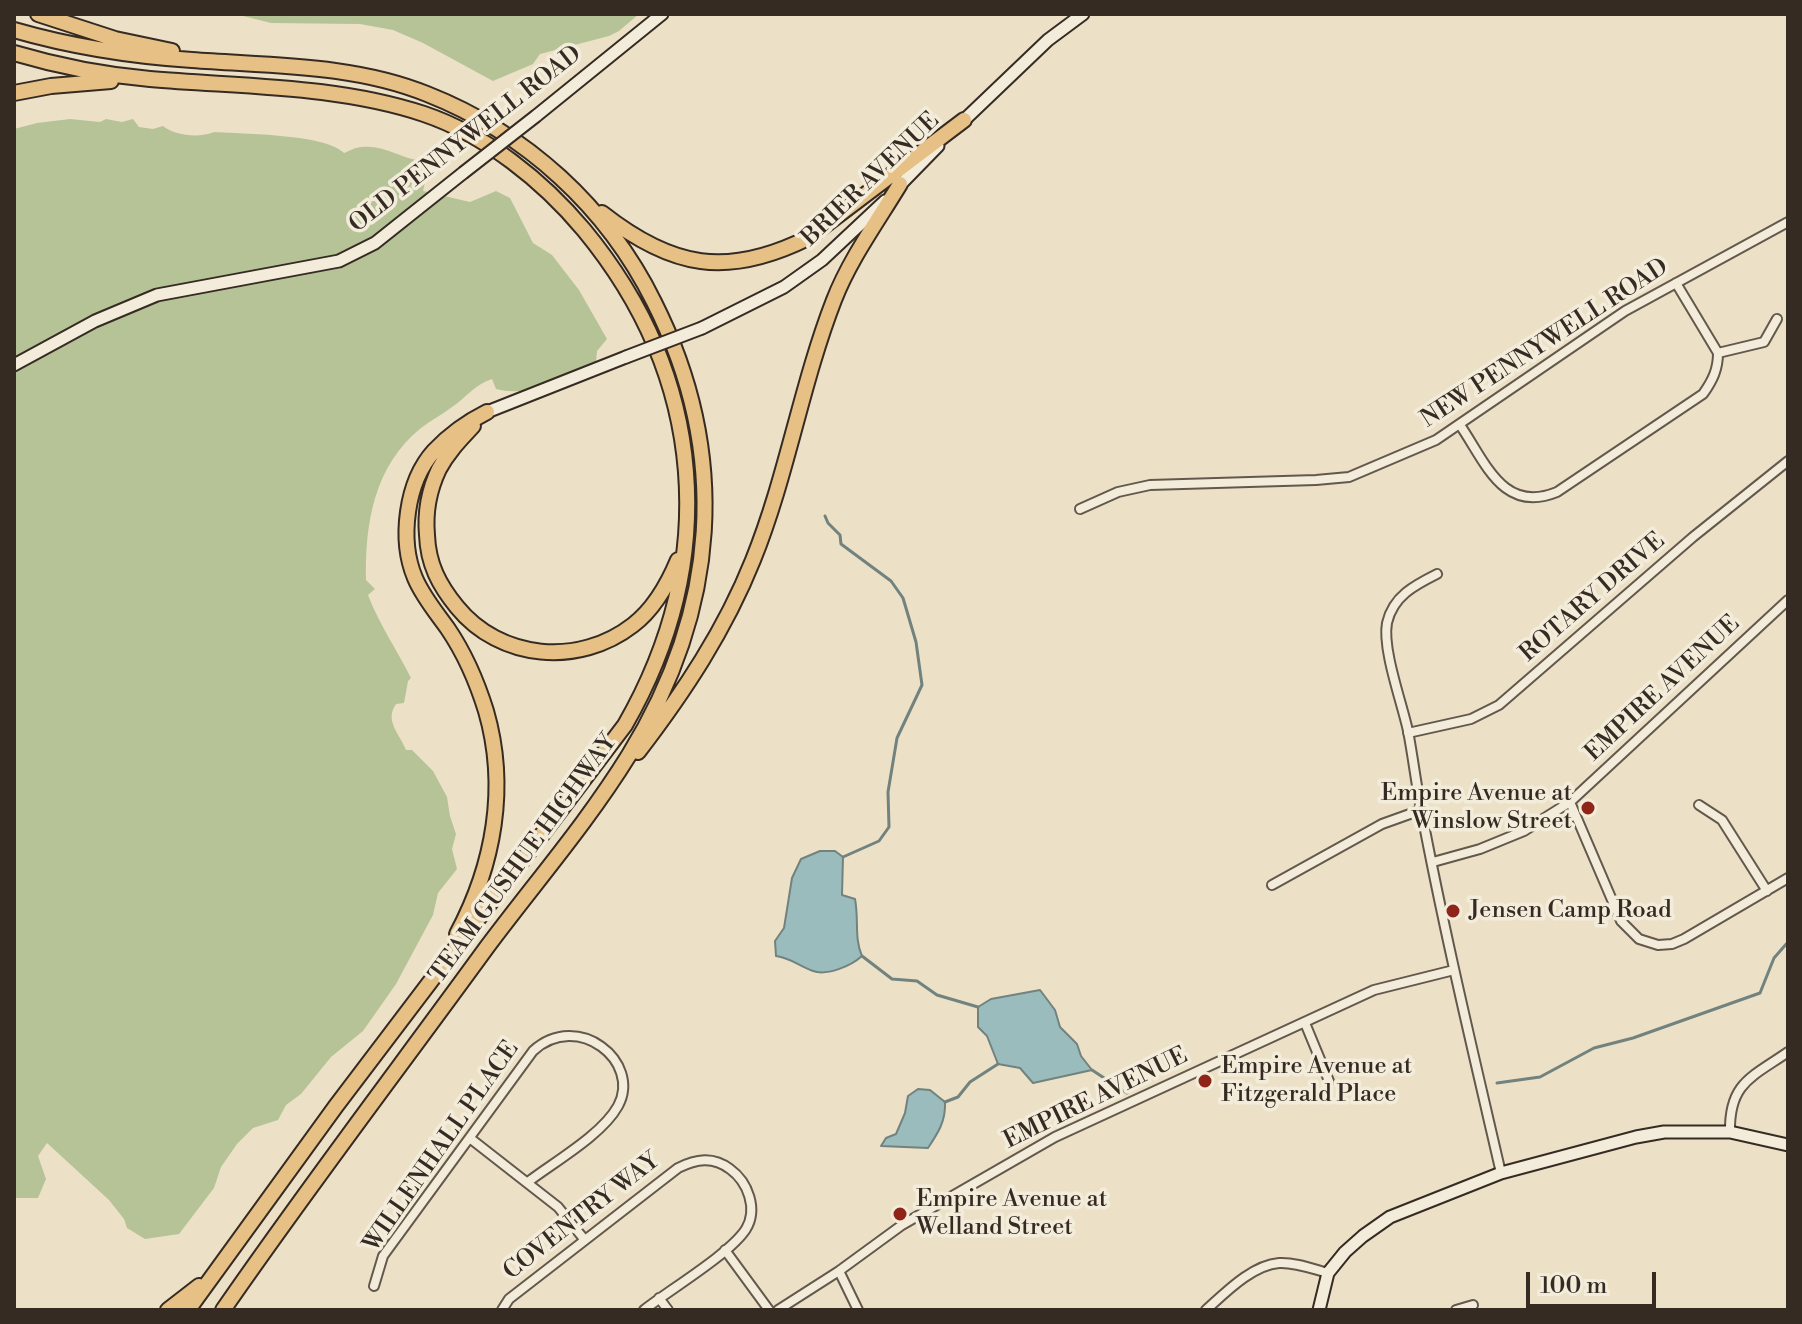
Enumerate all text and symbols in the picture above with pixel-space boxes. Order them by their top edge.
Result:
street label: OLD PENNYWELL ROAD [344,40,588,240]
street label: BRIER AVENUE [796,107,946,253]
street label: NEW PENNYWELL ROAD [1416,253,1674,435]
street label: ROTARY DRIVE [1515,527,1671,669]
street label: EMPIRE AVENUE [1580,610,1746,768]
street label: TEAM GUSHUE HIGHWAY [424,729,624,989]
place label: Empire Avenue at Winslow Street [1381,780,1572,836]
marker: Empire Avenue at Winslow Street [1579,799,1597,817]
place label: Jensen Camp Road [1469,897,1672,925]
marker: Jensen Camp Road [1444,902,1462,920]
street label: WILLENHALL PLACE [358,1036,526,1258]
street label: EMPIRE AVENUE [999,1042,1193,1156]
place label: Empire Avenue at Fitzgerald Place [1221,1053,1412,1109]
marker: Empire Avenue at Fitzgerald Place [1196,1072,1214,1090]
street label: COVENTRY WAY [498,1147,666,1287]
place label: Empire Avenue at Welland Street [916,1186,1107,1242]
marker: Empire Avenue at Welland Street [891,1205,909,1223]
scale bar [1530,1256,1660,1306]
text: 100 m [1540,1271,1607,1301]

